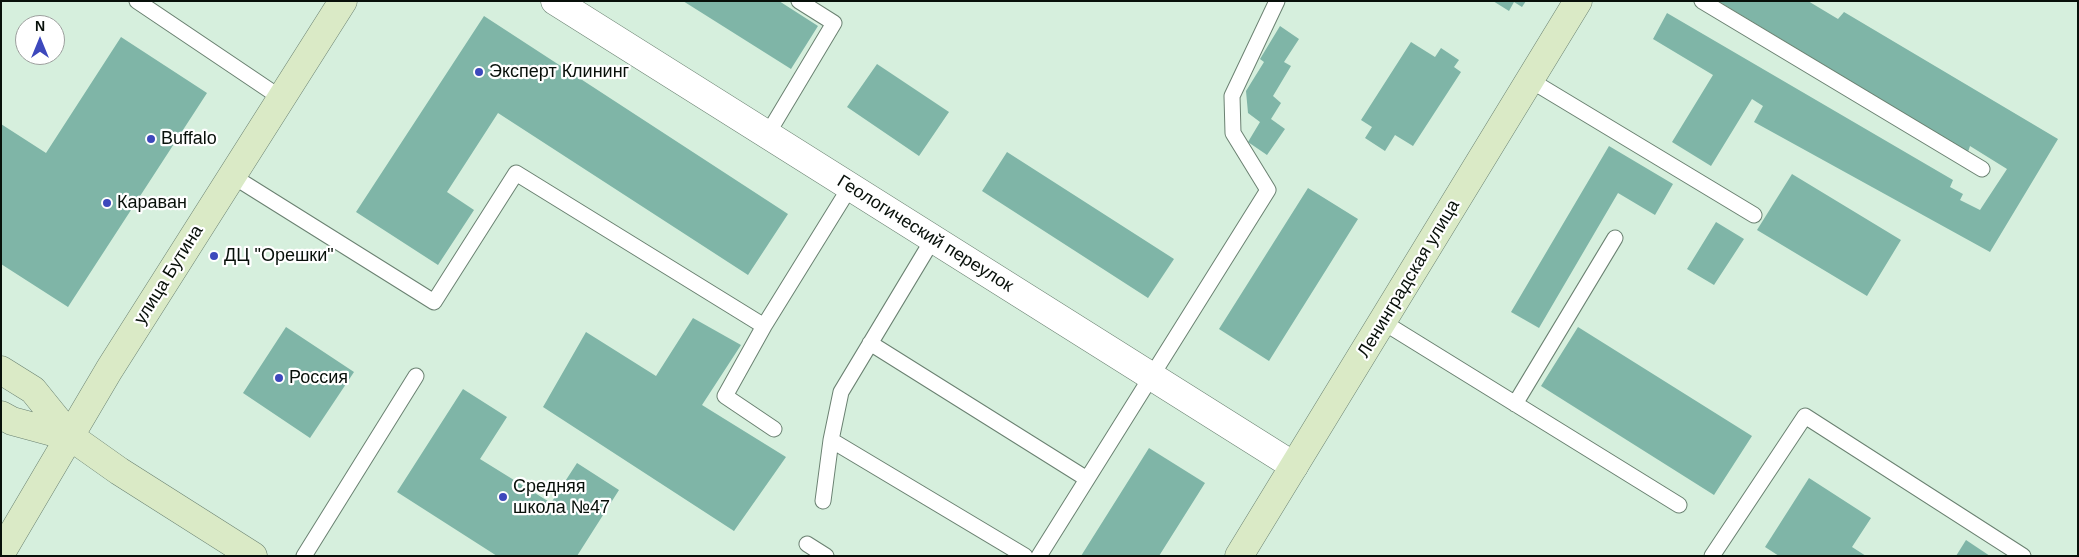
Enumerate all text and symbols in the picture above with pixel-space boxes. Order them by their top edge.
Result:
north arrow [15,15,65,65]
text: N [35,18,45,34]
place label: Эксперт Клининг [489,61,629,83]
marker: Эксперт Клининг [473,66,485,78]
place label: Buffalo [161,128,217,150]
marker: Buffalo [145,133,157,145]
street label: Геологический переулок [833,171,1017,297]
place label: Караван [117,192,187,214]
street label: Ленинградская улица [1353,196,1465,362]
marker: Караван [101,197,113,209]
street label: улица Бутина [130,221,208,329]
place label: ДЦ "Орешки" [224,245,334,267]
marker: ДЦ "Орешки" [208,250,220,262]
place label: Россия [289,367,348,389]
marker: Россия [273,372,285,384]
place label: Средняя школа №47 [513,476,610,518]
marker: Средняя школа №47 [497,491,509,503]

